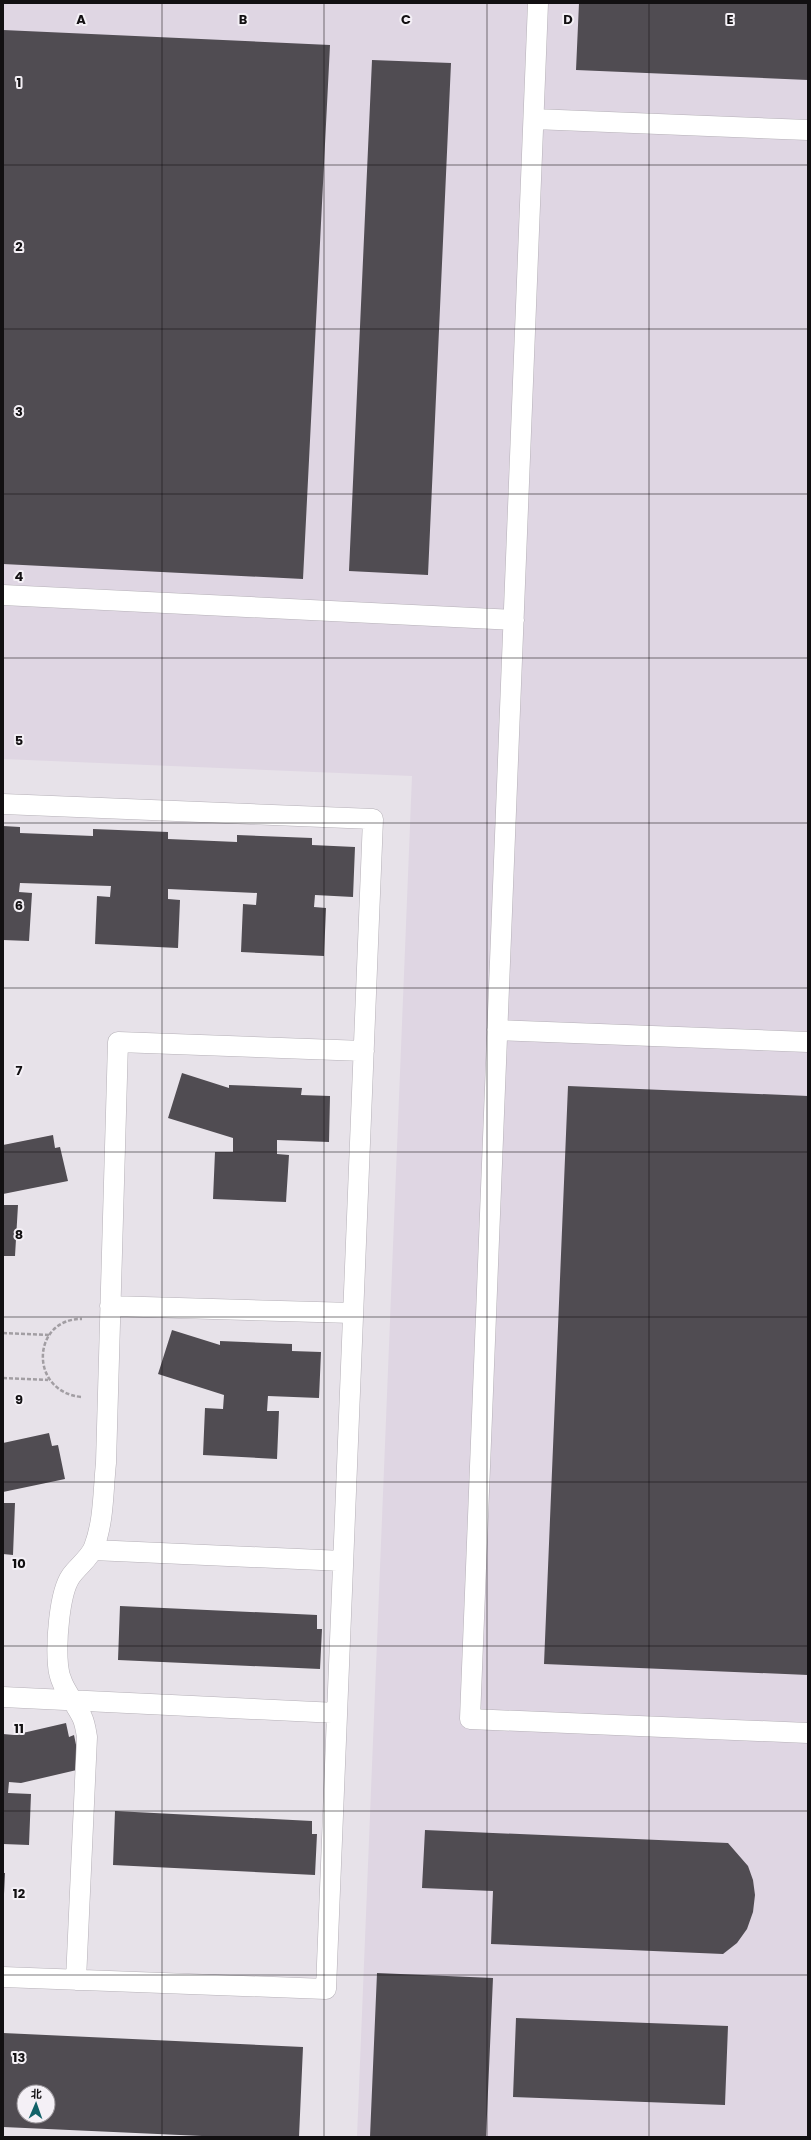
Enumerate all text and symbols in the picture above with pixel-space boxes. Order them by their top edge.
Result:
text: A [76,10,86,29]
text: B [239,10,248,29]
text: C [401,10,411,29]
text: D [563,10,573,29]
text: E [726,10,734,29]
text: 1 [17,73,21,92]
text: 2 [15,237,23,256]
text: 3 [15,402,23,421]
text: 4 [15,567,24,586]
text: 5 [15,731,23,750]
text: 6 [15,896,23,915]
text: 7 [16,1061,23,1080]
text: 8 [15,1225,23,1244]
text: 9 [15,1390,23,1409]
text: 10 [12,1554,26,1573]
text: 11 [14,1719,24,1738]
text: 12 [13,1884,26,1903]
text: 13 [13,2048,26,2067]
north arrow [16,2084,56,2124]
text: 北 [31,2086,42,2102]

